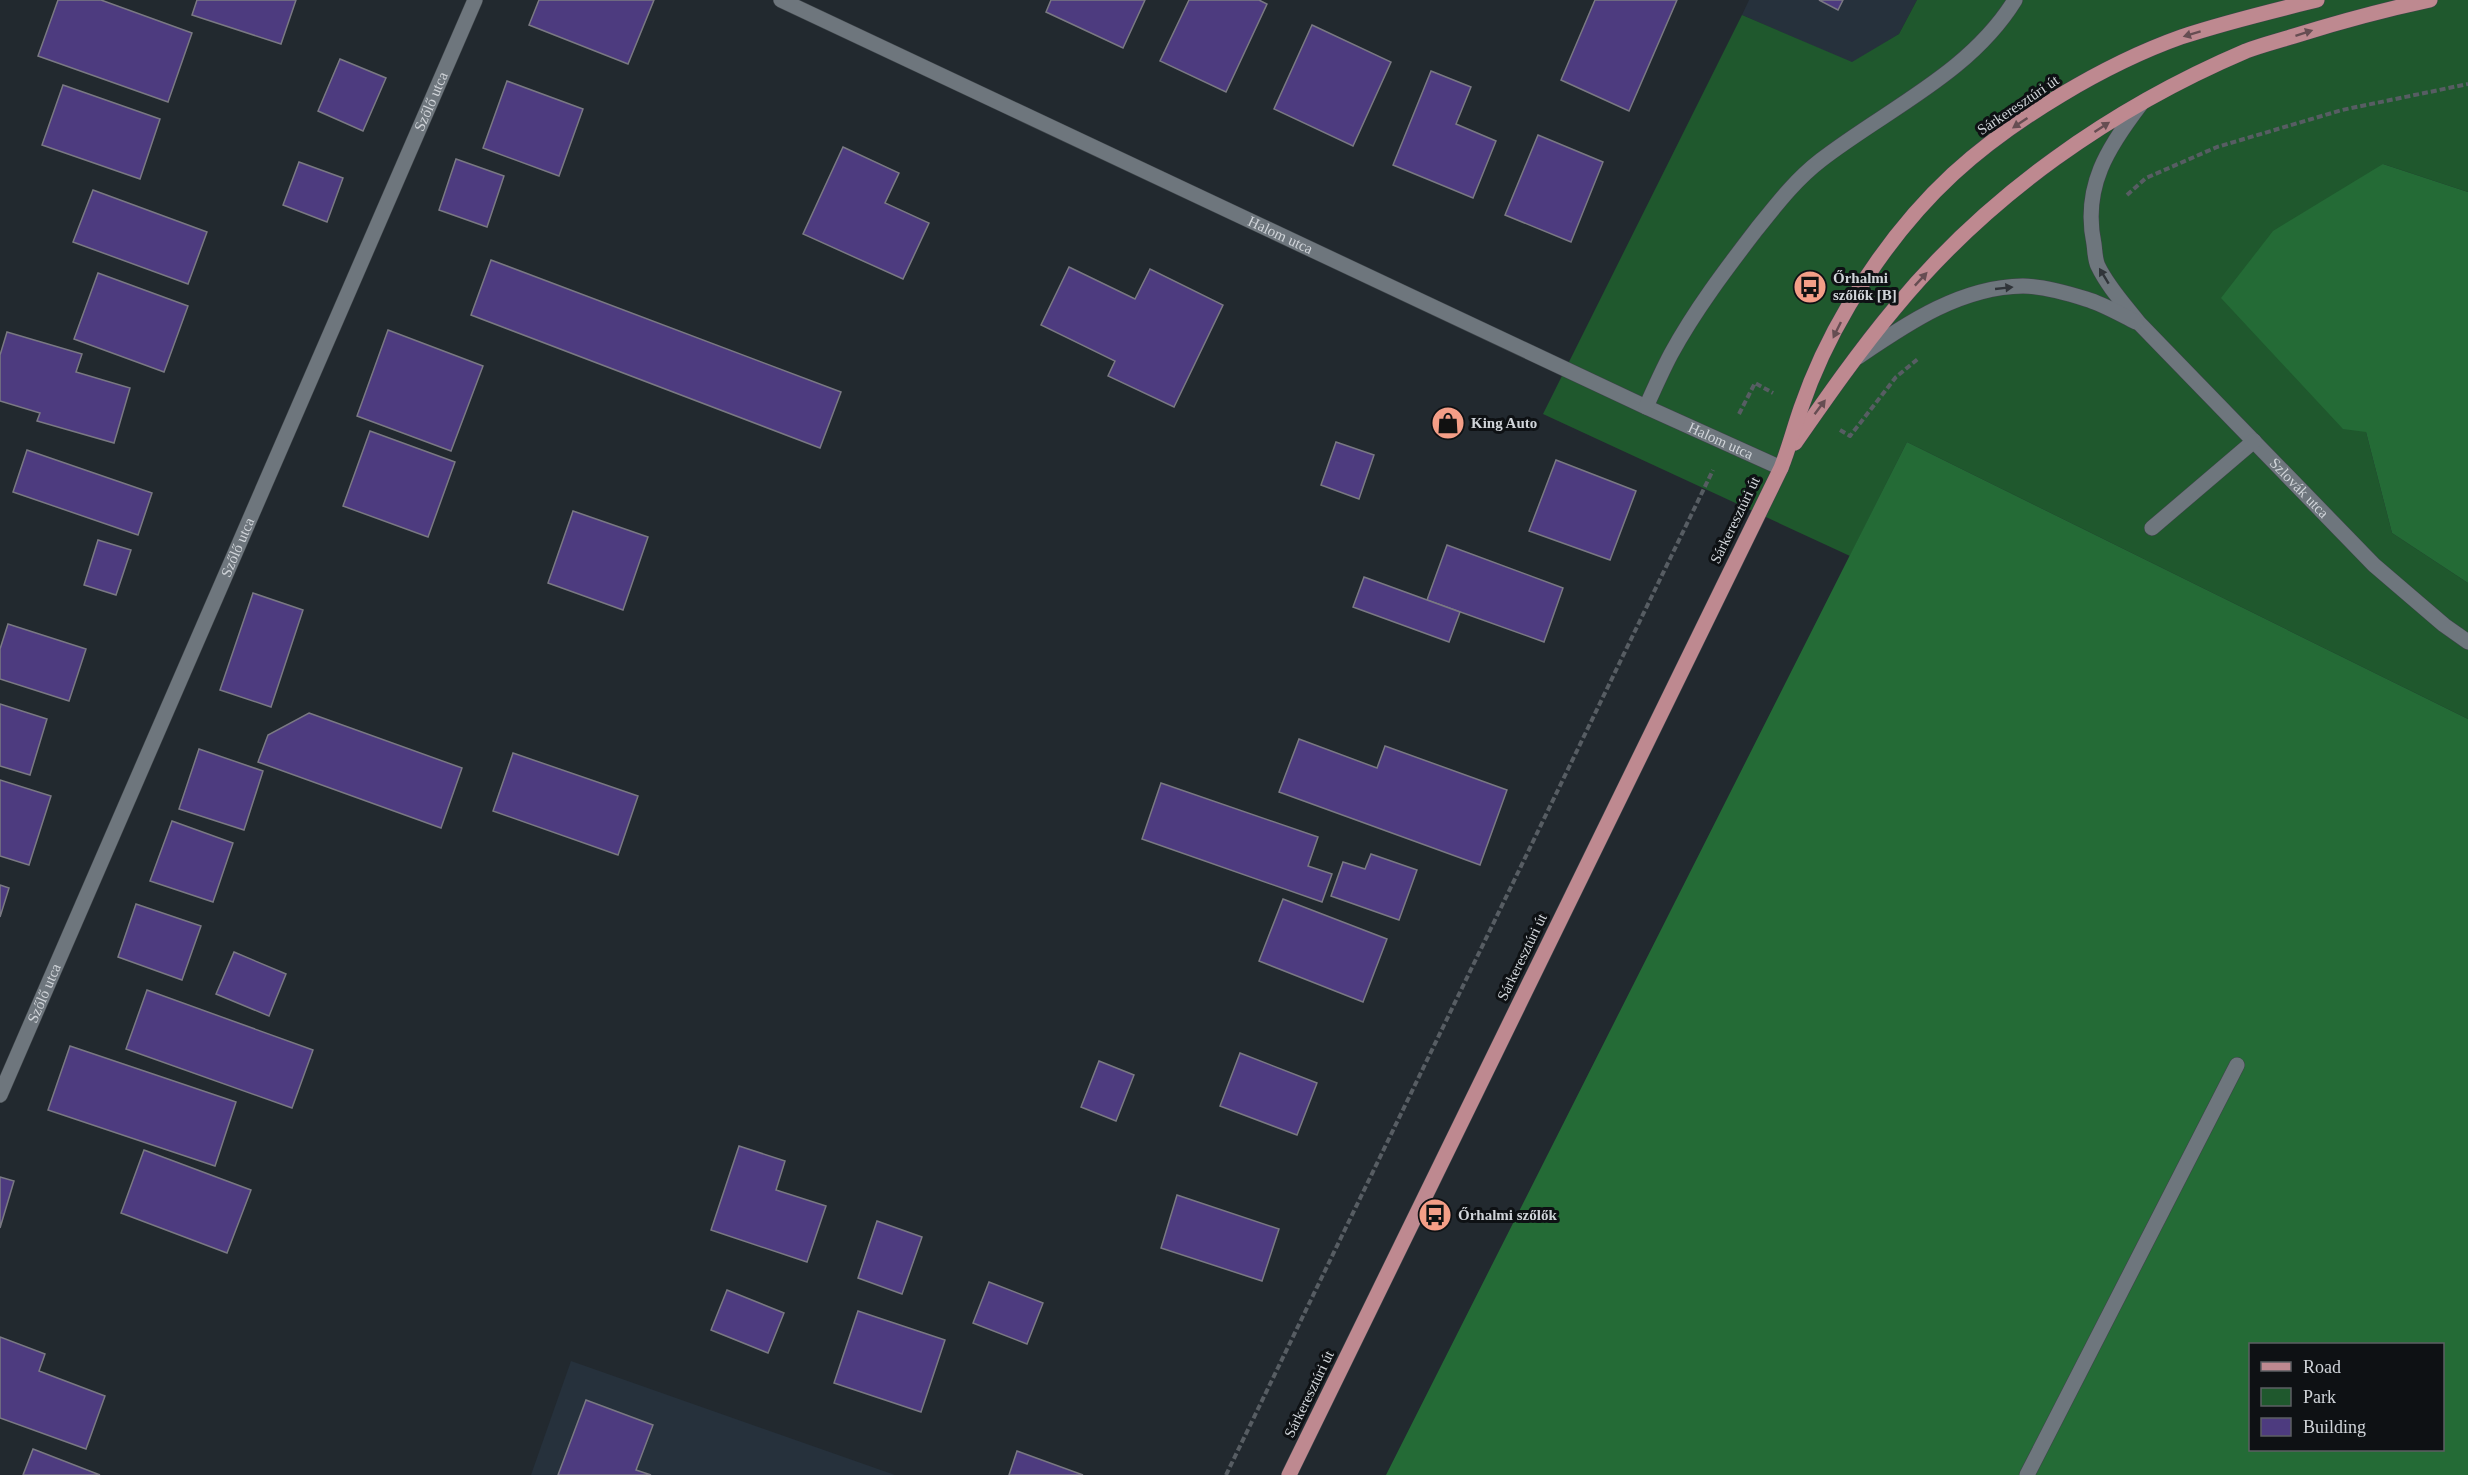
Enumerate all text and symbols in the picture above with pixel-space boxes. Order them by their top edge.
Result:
one-way arrow [2295,28,2313,37]
one-way arrow [2183,30,2201,39]
street label: Szőlő utca [411,69,451,134]
street label: Sárkeresztúri út [1974,71,2062,138]
one-way arrow [2012,118,2028,129]
one-way arrow [2094,122,2110,133]
street label: Halom utca [1246,213,1316,257]
one-way arrow [2099,268,2110,284]
bus stop icon: Őrhalmi szőlők [B] [1792,269,1828,305]
place label: Őrhalmi szőlők [B] [1833,270,1897,303]
one-way arrow [1914,272,1928,287]
one-way arrow [1994,283,2013,293]
one-way arrow [1832,321,1841,338]
one-way arrow [1814,400,1826,416]
shop icon: King Auto [1430,405,1466,441]
place label: King Auto [1471,415,1537,431]
street label: Halom utca [1686,419,1756,463]
street label: Szlovák utca [2267,455,2332,521]
street label: Sárkeresztúri út [1707,473,1763,566]
street label: Szőlő utca [218,515,258,579]
street label: Sárkeresztúri út [1494,910,1550,1003]
street label: Szőlő utca [24,961,64,1025]
bus stop icon: Őrhalmi szőlők [1417,1197,1453,1233]
place label: Őrhalmi szőlők [1458,1207,1557,1223]
legend [2249,1343,2444,1451]
street label: Sárkeresztúri út [1281,1347,1337,1440]
text: Road [2303,1357,2341,1377]
text: Park [2303,1387,2336,1407]
text: Building [2303,1417,2366,1437]

